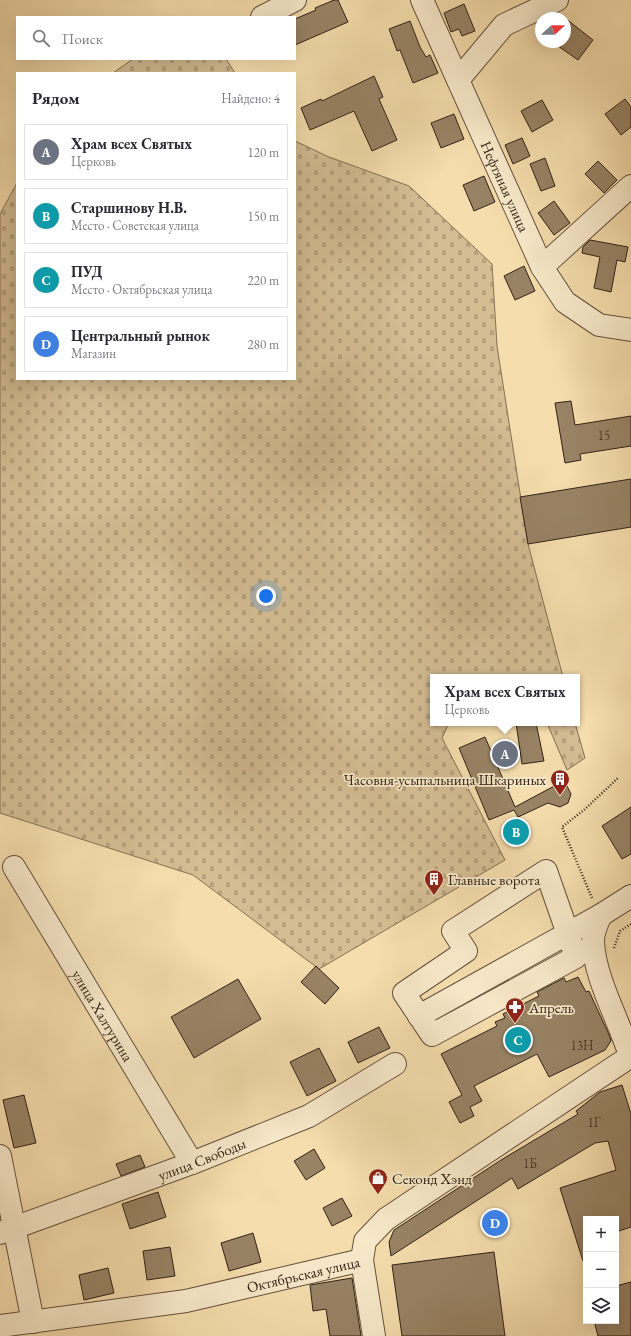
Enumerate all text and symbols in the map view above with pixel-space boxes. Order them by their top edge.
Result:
north arrow [535,12,571,48]
search box [16,16,296,60]
icon: search [30,27,52,49]
text: Поиск [62,29,103,48]
text: Рядом [32,87,80,109]
text: Найдено: 4 [221,90,280,107]
text: Храм всех Святых [71,134,192,153]
street label: Нефтяная улица [477,138,534,235]
text: A [41,144,51,161]
text: 120 m [248,144,279,161]
text: Церковь [71,153,116,170]
text: Старшинову Н.В. [71,198,187,217]
text: B [42,208,50,225]
text: 150 m [248,208,279,225]
text: Место · Советская улица [71,217,199,234]
text: ПУД [71,262,102,281]
text: C [41,272,51,289]
text: 220 m [248,272,279,289]
text: Место · Октябрьская улица [71,281,212,298]
text: Центральный рынок [71,326,210,345]
text: D [41,336,51,353]
text: 280 m [248,336,279,353]
text: Магазин [71,345,116,362]
house number: 15 [598,427,610,444]
your location [256,586,276,606]
popup [430,674,580,726]
text: Храм всех Святых [444,682,566,701]
text: Церковь [444,701,490,718]
pin: A [492,739,518,769]
building icon: Часовня-усыпальница Шкариных [549,768,571,796]
place label: Часовня-усыпальница Шкариных [344,770,547,789]
pin: B [503,817,529,847]
building icon: Главные ворота [423,868,445,896]
place label: Главные ворота [448,870,540,889]
street label: улица Халтурина [68,966,138,1065]
pharmacy icon: Апрель [504,996,526,1024]
place label: Апрель [528,998,574,1017]
pin: C [505,1025,531,1055]
house number: 13Н [570,1037,594,1054]
house number: 1Г [588,1114,601,1131]
street label: улица Свободы [155,1133,248,1184]
house number: 1Б [523,1155,537,1172]
shop icon: Секонд Хэнд [367,1167,389,1195]
place label: Секонд Хэнд [392,1169,472,1188]
pin: D [482,1208,508,1238]
map controls [583,1216,619,1324]
button: + [583,1216,619,1252]
street label: Октябрьская улица [245,1251,362,1296]
button: − [583,1252,619,1288]
button: layers [583,1288,619,1324]

